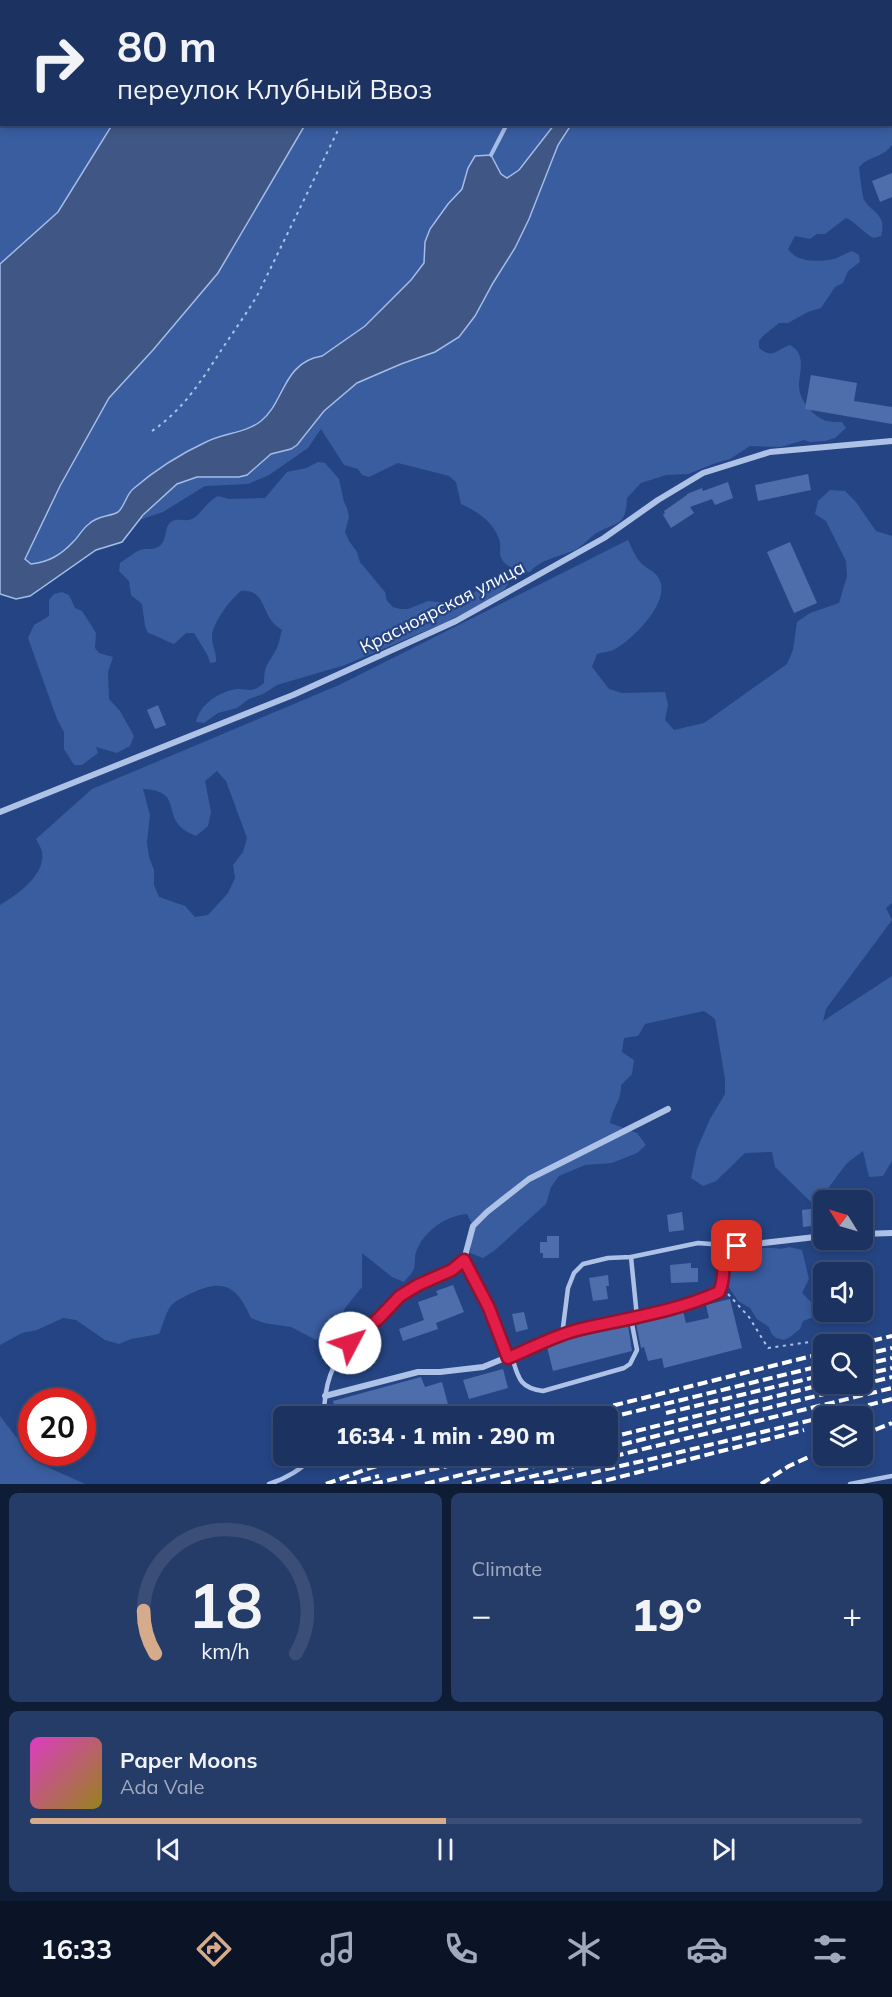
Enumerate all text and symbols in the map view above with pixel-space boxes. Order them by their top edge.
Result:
text: 80 m [117,20,217,73]
icon: right [18,24,96,102]
text: переулок Клубный Ввоз [117,72,432,106]
street label: Красноярская улица [356,555,528,659]
north arrow [813,1190,873,1250]
map controls [813,1190,873,1466]
pin [711,1220,762,1271]
icon: arrive [720,1229,753,1262]
button: sound [813,1262,873,1322]
position arrow [318,1311,382,1375]
button: search [813,1334,873,1394]
speed limit sign: 20 [18,1388,96,1466]
button: layers [813,1406,873,1466]
text: 16:34 · 1 min · 290 m [336,1422,555,1450]
text: Climate [472,1556,542,1581]
text: 18 [188,1565,263,1644]
text: 19° [631,1586,702,1642]
text: − [472,1594,491,1635]
text: + [842,1594,862,1635]
text: km/h [201,1638,249,1665]
text: Paper Moons [120,1746,258,1774]
text: Ada Vale [120,1774,204,1799]
icon: previous [152,1833,185,1866]
icon: pause [429,1833,462,1866]
icon: next [707,1833,740,1866]
icon: directions [193,1928,235,1970]
icon: music [317,1928,359,1970]
icon: phone [440,1928,482,1970]
icon: climate [563,1928,605,1970]
icon: car [686,1928,728,1970]
icon: filters [809,1928,851,1970]
text: 16:33 [41,1932,112,1966]

